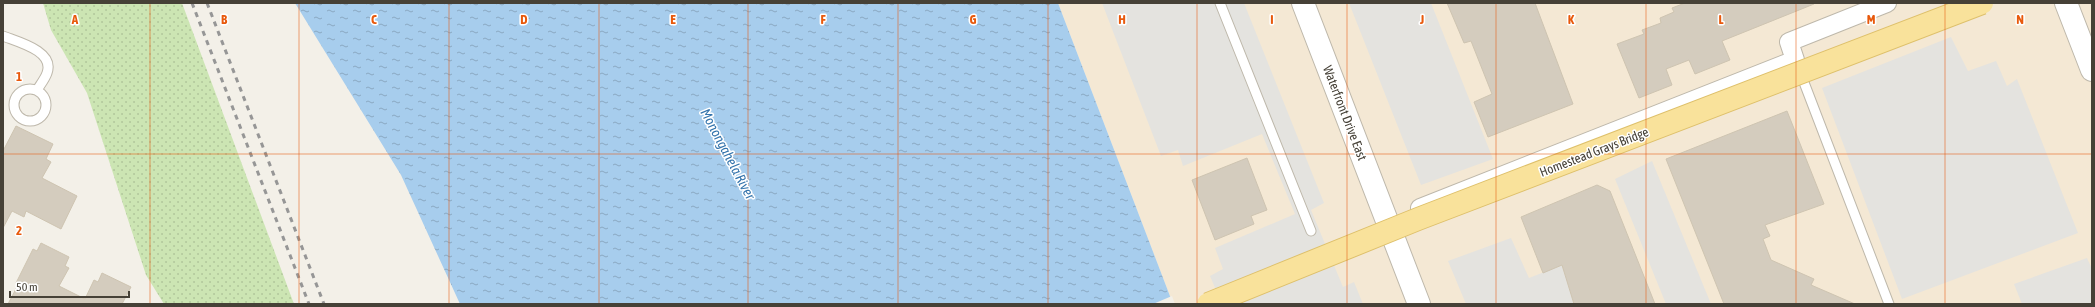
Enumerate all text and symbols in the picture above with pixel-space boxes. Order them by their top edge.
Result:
text: A [71,12,79,27]
text: B [221,12,228,27]
text: C [371,12,377,27]
text: D [520,12,528,27]
text: E [670,12,676,27]
text: F [820,12,826,27]
text: G [970,12,977,27]
text: H [1118,12,1126,27]
text: I [1270,12,1274,27]
text: J [1419,12,1424,27]
text: K [1568,12,1575,27]
text: L [1718,12,1724,27]
text: M [1867,12,1876,27]
text: N [2016,12,2024,27]
street label: Waterfront Drive East [1320,63,1370,163]
text: 1 [16,69,22,84]
water label: Monongahela River [697,106,759,203]
street label: Homestead Grays Bridge [1537,124,1651,180]
text: 2 [16,223,22,238]
scale bar [10,273,129,299]
text: 50 m [16,280,38,294]

